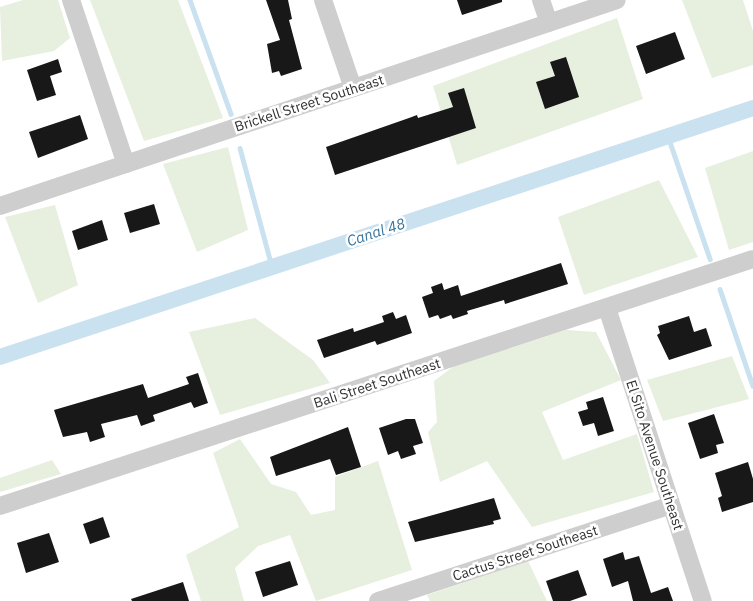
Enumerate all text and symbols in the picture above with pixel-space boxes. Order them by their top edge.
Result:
street label: Brickell Street Southeast [232,71,386,135]
water label: Canal 48 [345,214,407,250]
street label: Bali Street Southeast [311,355,443,411]
street label: El Sito Avenue Southeast [623,378,687,532]
street label: Cactus Street Southeast [450,522,600,584]

